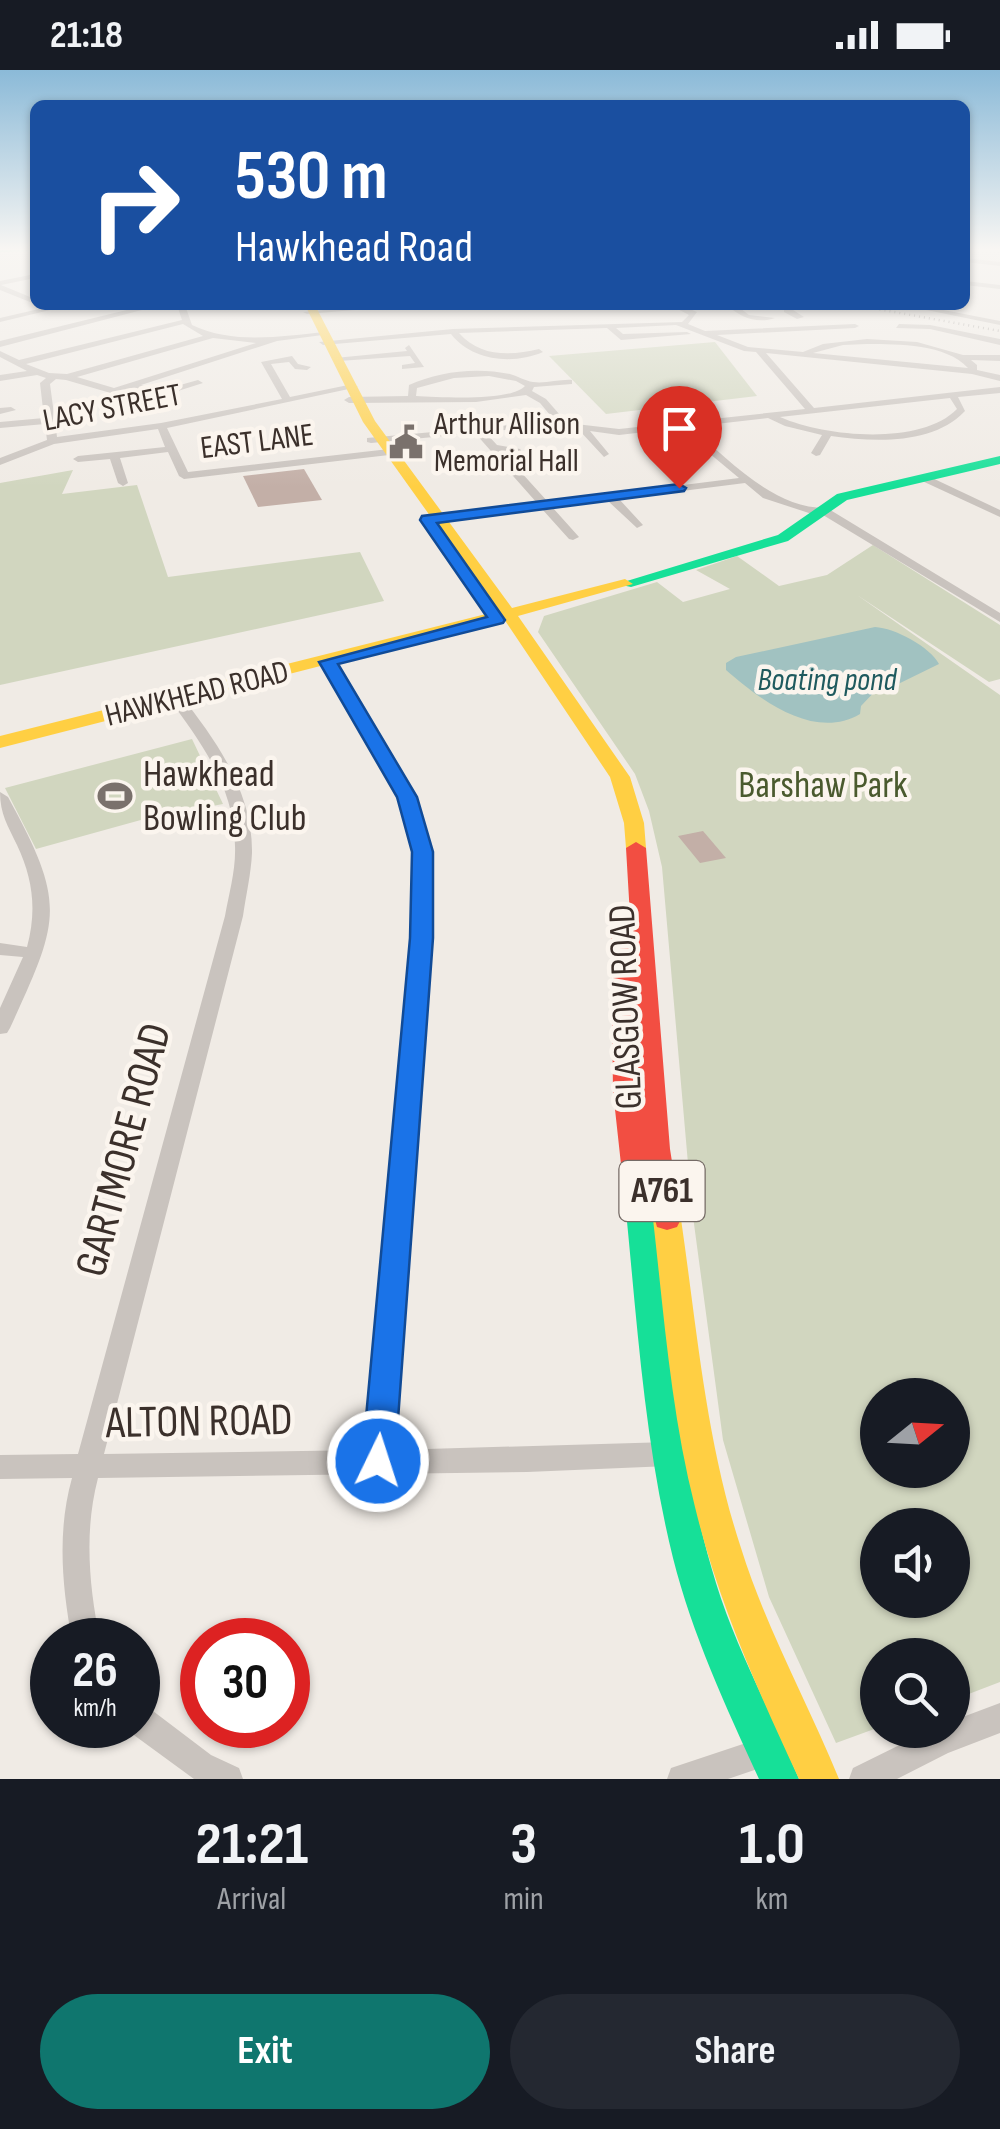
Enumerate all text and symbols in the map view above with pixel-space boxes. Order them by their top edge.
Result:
text: 21:18 [50,13,123,58]
text: 530 m [235,135,388,219]
icon: right [70,140,200,270]
text: Hawkhead Road [235,220,473,275]
street label: LACY STREET [40,376,184,440]
pin [637,386,722,489]
icon: arrive [652,401,707,456]
place label: Arthur Allison Memorial Hall [433,405,580,481]
street label: EAST LANE [198,416,316,468]
public building icon: Arthur Allison Memorial Hall [387,423,425,461]
street label: HAWKHEAD ROAD [101,652,293,736]
water label: Boating pond [757,661,897,700]
place label: Hawkhead Bowling Club [143,752,306,841]
park label: Barshaw Park [738,763,908,808]
sports icon: Hawkhead Bowling Club [96,777,134,815]
street label: GLASGOW ROAD [600,904,652,1110]
street label: GARTMORE ROAD [64,1018,184,1282]
road number: A761 [620,1161,704,1221]
north arrow [860,1378,970,1488]
map controls [860,1378,970,1748]
street label: ALTON ROAD [104,1393,293,1451]
position arrow [326,1409,430,1513]
button: sound [860,1508,970,1618]
speed limit sign: 30 [180,1618,310,1748]
button: search [860,1638,970,1748]
text: 26 [72,1641,118,1701]
text: km/h [73,1693,117,1724]
text: 21:21 [195,1809,308,1881]
text: 3 [510,1809,537,1881]
text: 1.0 [739,1809,805,1881]
text: Arrival [217,1880,286,1919]
text: min [504,1880,544,1919]
text: km [755,1880,788,1919]
button: Exit [40,1994,490,2109]
button: Share [510,1994,960,2109]

